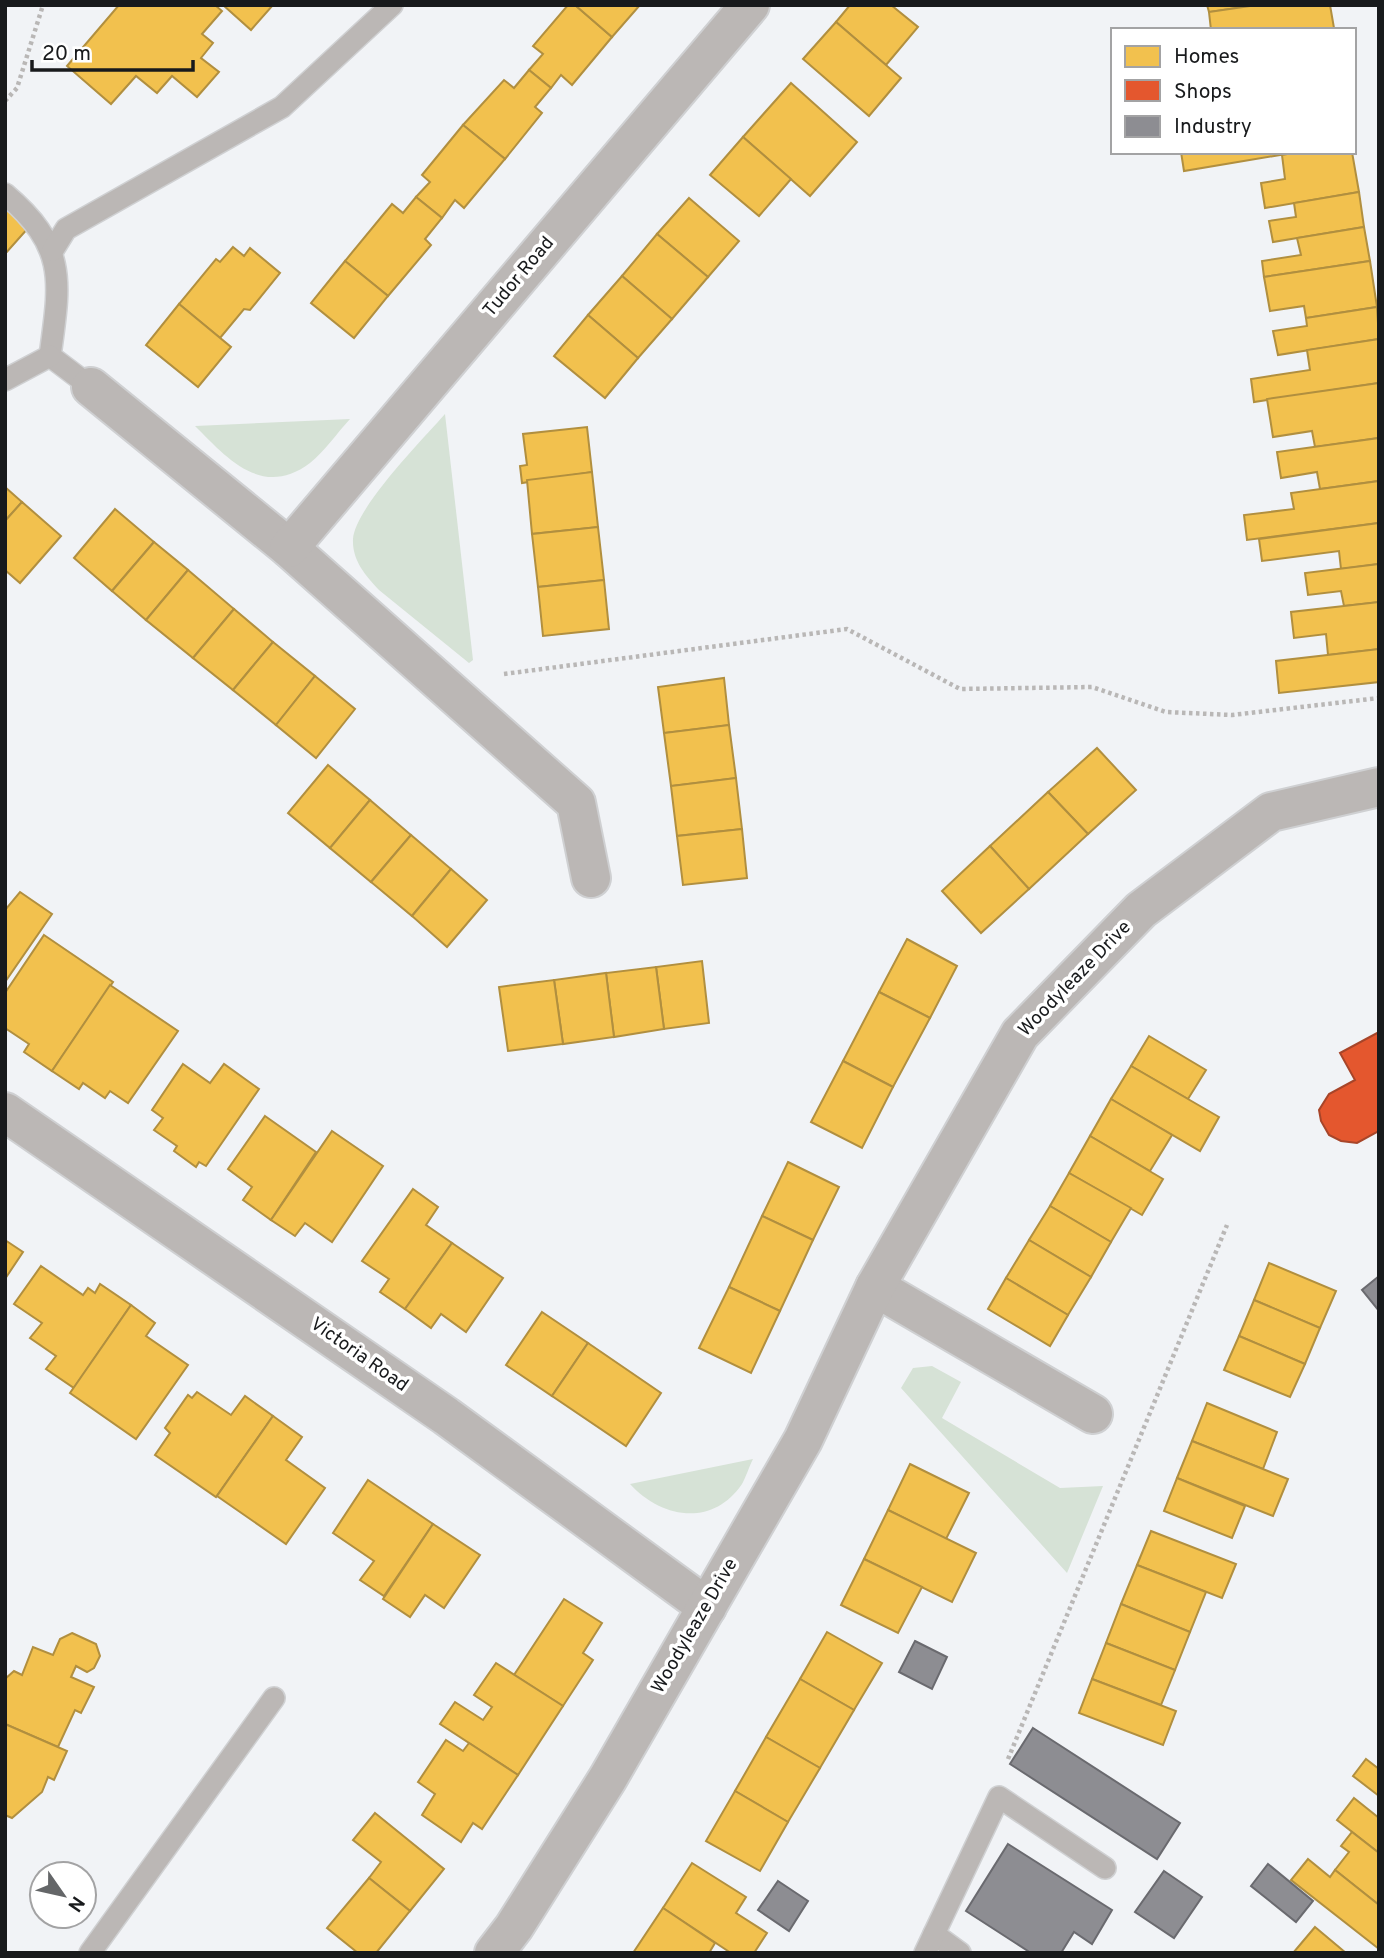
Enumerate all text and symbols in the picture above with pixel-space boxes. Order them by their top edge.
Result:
scale bar [32,28,192,72]
legend [1111,28,1356,154]
text: 20 m [42,41,91,68]
text: Homes [1174,44,1239,71]
text: Shops [1174,79,1232,106]
text: Industry [1174,114,1252,141]
street label: Tudor Road [478,232,560,322]
street label: Woodyleaze Drive [1013,916,1137,1042]
street label: Victoria Road [305,1312,413,1398]
street label: Woodyleaze Drive [647,1554,743,1698]
north arrow [28,1860,98,1930]
text: N [62,1891,89,1916]

